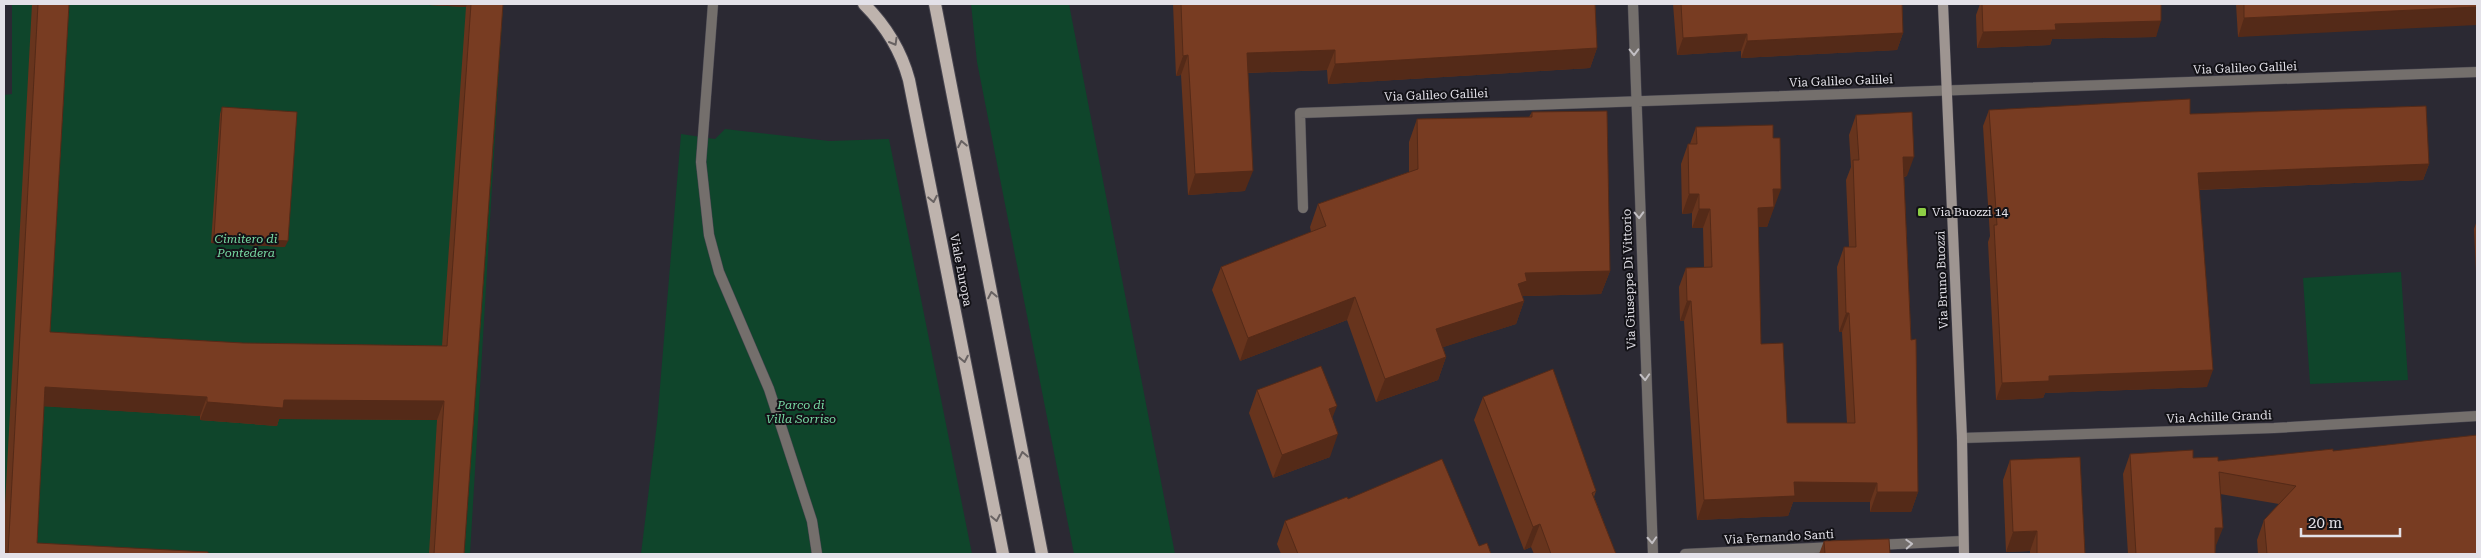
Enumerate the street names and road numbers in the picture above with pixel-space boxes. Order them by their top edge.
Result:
street label: Via Galileo Galilei [2193,59,2297,77]
street label: Via Galileo Galilei [1789,72,1893,90]
street label: Via Galileo Galilei [1384,86,1488,104]
street label: Via Giuseppe Di Vittorio [1620,208,1638,350]
street label: Via Bruno Buozzi [1933,230,1951,329]
street label: Viale Europa [947,233,975,308]
street label: Via Achille Grandi [2166,408,2272,426]
street label: Via Fernando Santi [1724,527,1835,547]

